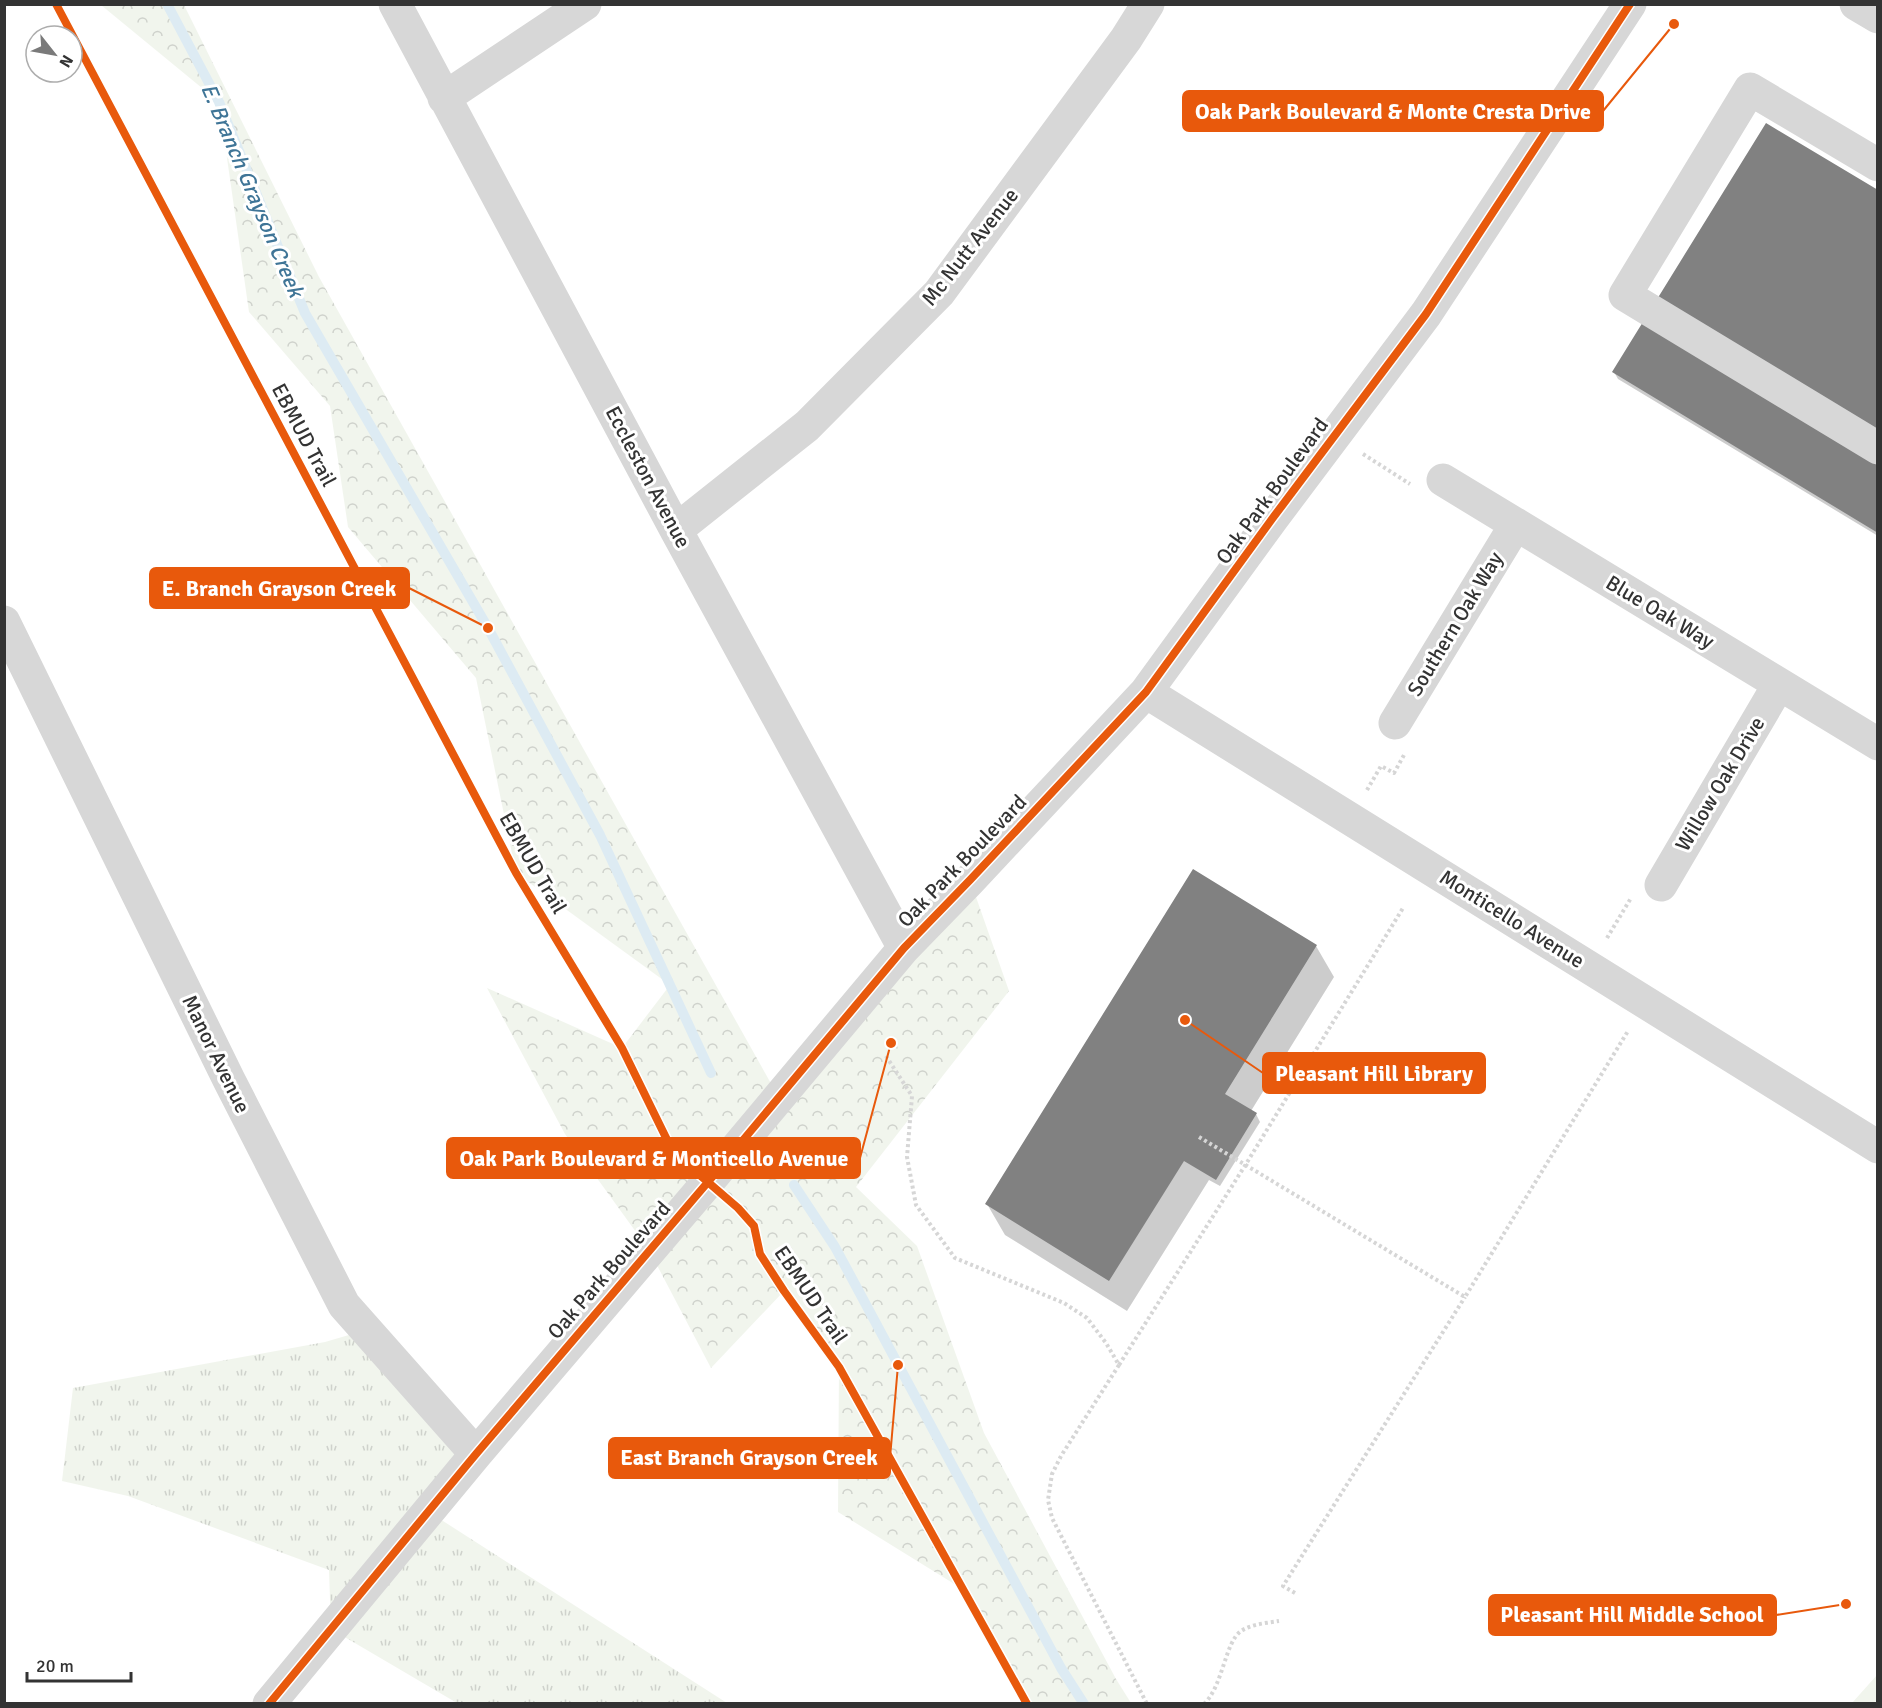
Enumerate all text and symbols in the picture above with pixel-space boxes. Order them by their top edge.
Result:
north arrow [24,24,84,84]
text: N [55,51,77,71]
water label: E. Branch Grayson Creek [195,79,311,303]
callout: Oak Park Boulevard & Monte Cresta Drive [1183,91,1603,131]
text: Oak Park Boulevard & Monte Cresta Drive [1195,98,1591,125]
street label: Mc Nutt Avenue [916,183,1024,311]
street label: EBMUD Trail [266,379,342,491]
street label: Eccleston Avenue [600,402,696,552]
street label: Oak Park Boulevard [1210,413,1334,569]
street label: Southern Oak Way [1402,547,1508,701]
callout: E. Branch Grayson Creek [150,568,409,608]
street label: Blue Oak Way [1601,569,1719,655]
text: E. Branch Grayson Creek [162,575,397,602]
street label: Willow Oak Drive [1670,712,1770,856]
street label: Oak Park Boulevard [892,789,1032,933]
street label: EBMUD Trail [493,808,573,918]
street label: Monticello Avenue [1435,864,1589,974]
street label: Manor Avenue [176,991,256,1117]
callout: Pleasant Hill Library [1263,1053,1485,1093]
text: Pleasant Hill Library [1275,1060,1473,1087]
callout: Oak Park Boulevard & Monticello Avenue [447,1138,860,1178]
text: Oak Park Boulevard & Monticello Avenue [459,1145,849,1172]
street label: Oak Park Boulevard [542,1196,676,1344]
street label: EBMUD Trail [769,1241,853,1349]
callout: East Branch Grayson Creek [609,1438,890,1478]
text: East Branch Grayson Creek [620,1444,878,1471]
callout: Pleasant Hill Middle School [1489,1595,1776,1635]
text: Pleasant Hill Middle School [1500,1601,1764,1628]
scale bar [27,1645,130,1683]
text: 20 m [36,1655,74,1677]

